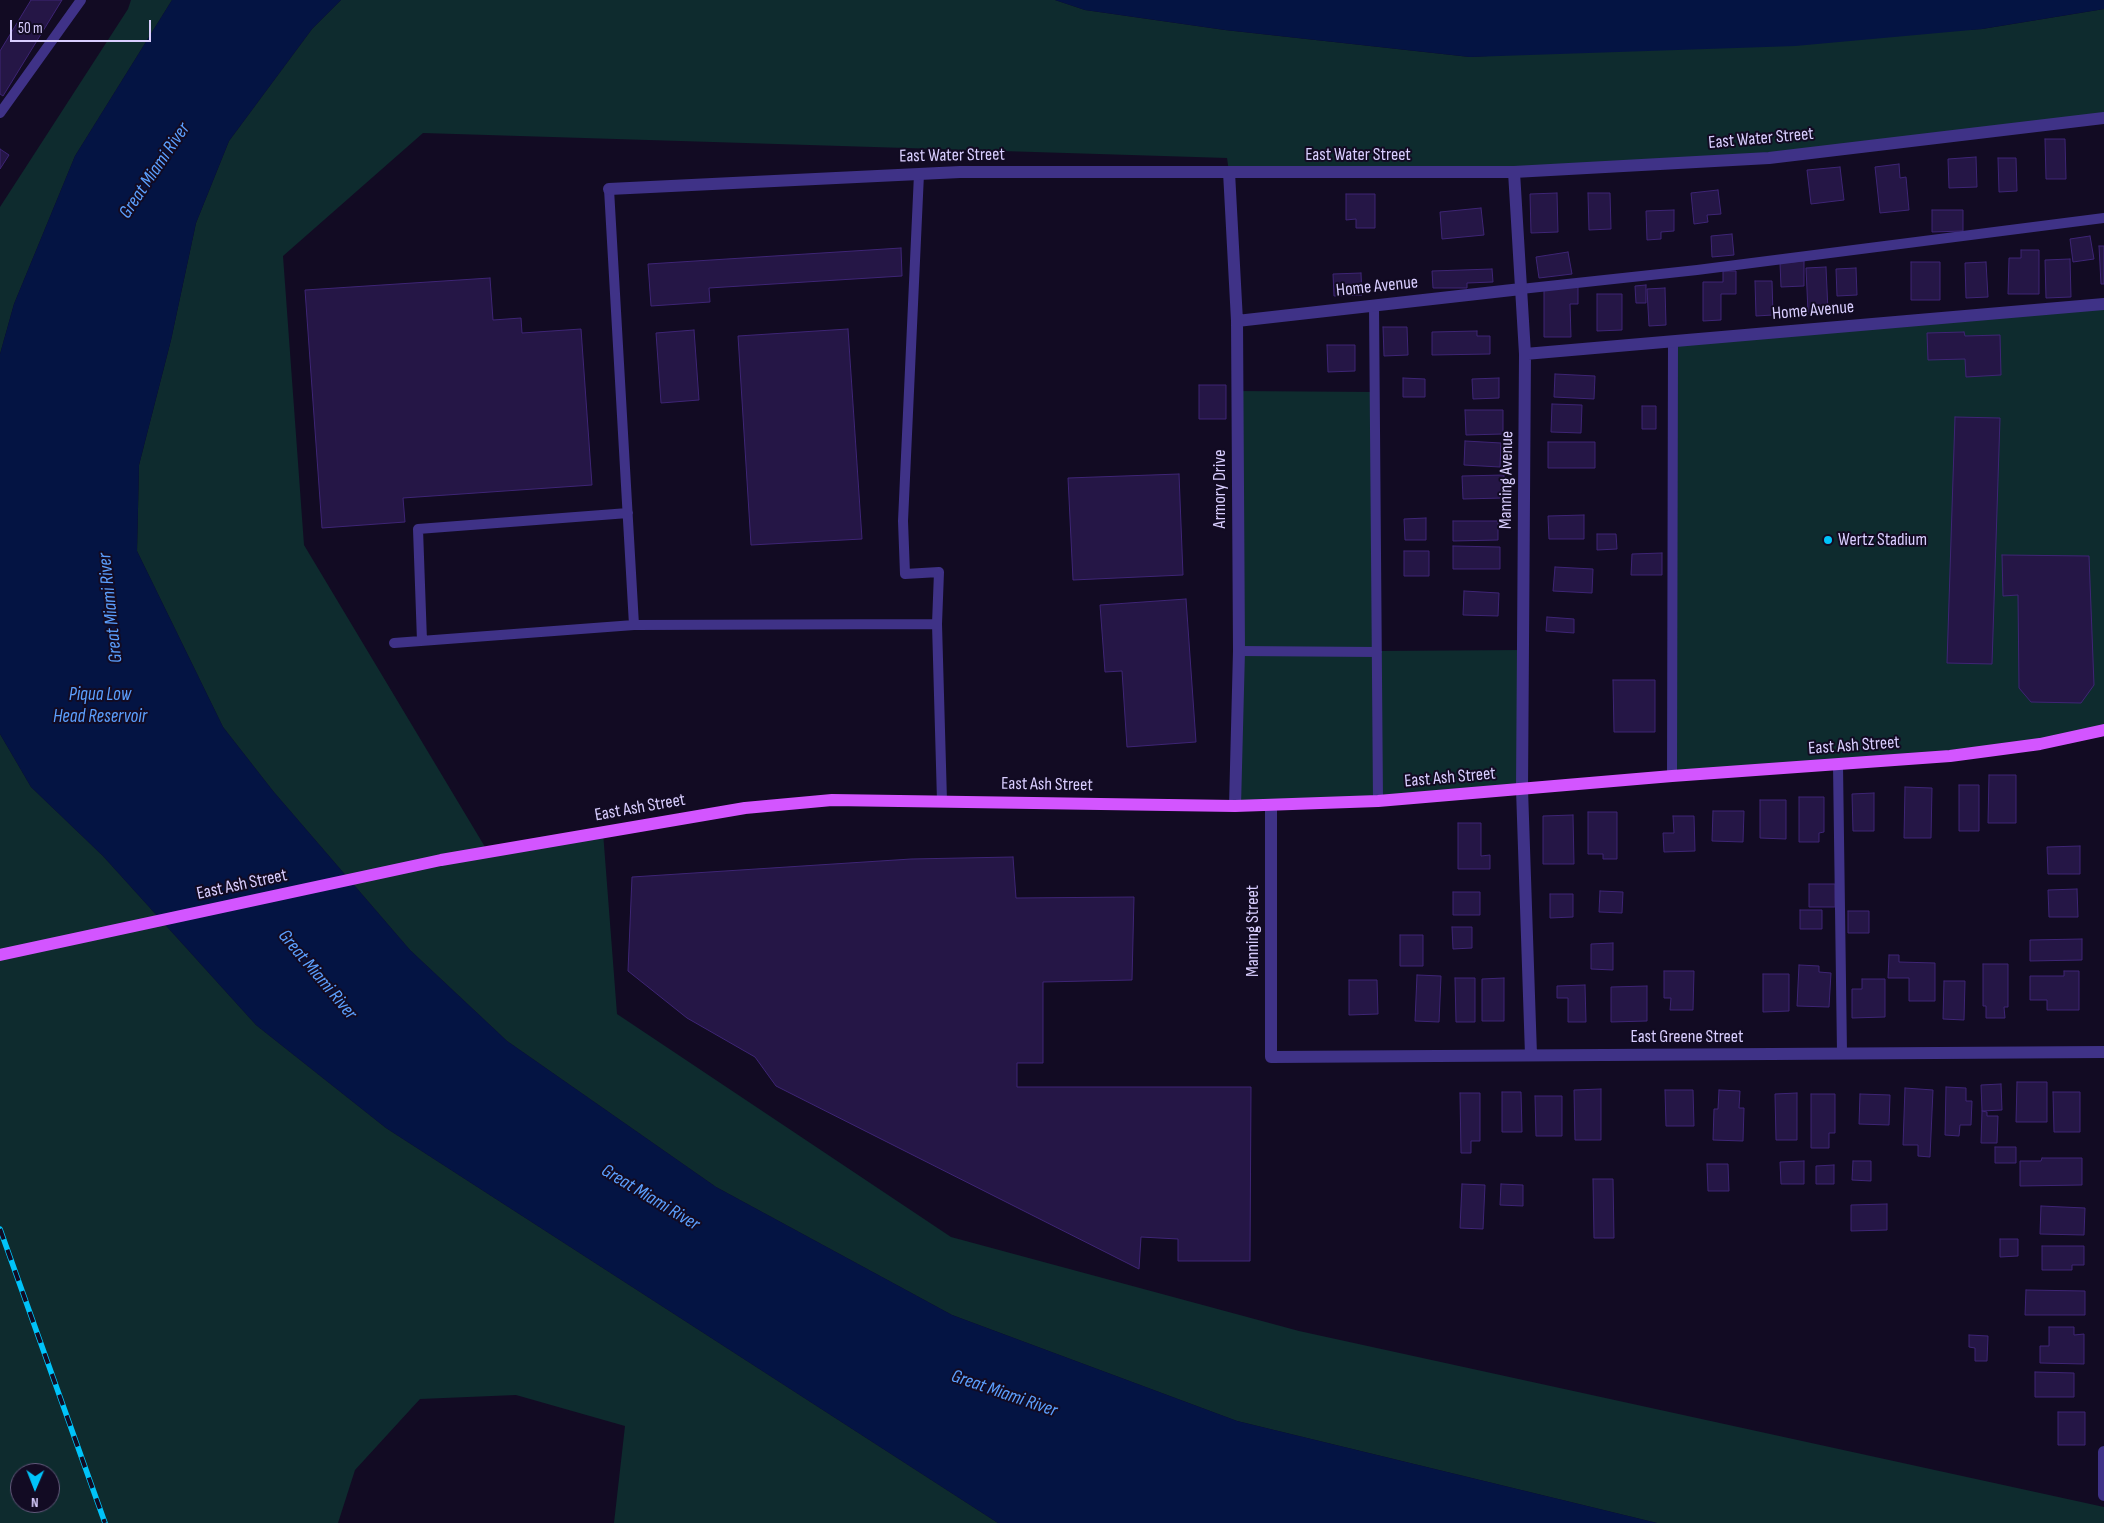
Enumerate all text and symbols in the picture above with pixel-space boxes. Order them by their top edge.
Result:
scale bar [12,10,154,42]
text: 50 m [18,19,43,38]
water label: Great Miami River [115,119,195,223]
street label: East Water Street [1707,124,1815,154]
street label: East Water Street [899,144,1005,168]
street label: East Water Street [1305,144,1411,166]
street label: Home Avenue [1335,272,1419,302]
street label: Home Avenue [1771,297,1855,325]
street label: Manning Avenue [1495,431,1519,529]
street label: Armory Drive [1209,450,1231,528]
place label: Wertz Stadium [1838,529,1927,551]
marker: Wertz Stadium [1822,534,1834,546]
water label: Great Miami River [94,552,128,664]
water label: Piqua Low Head Reservoir [53,684,147,728]
street label: East Ash Street [1808,732,1900,760]
street label: East Ash Street [1403,763,1497,793]
street label: East Ash Street [1001,773,1093,797]
street label: East Ash Street [593,789,687,827]
street label: East Ash Street [195,865,289,905]
street label: Manning Street [1242,885,1264,977]
water label: Great Miami River [273,925,361,1025]
street label: East Greene Street [1630,1026,1744,1048]
water label: Great Miami River [597,1160,703,1236]
water label: Great Miami River [948,1365,1060,1423]
north arrow [10,1463,60,1513]
text: N [31,1494,39,1511]

